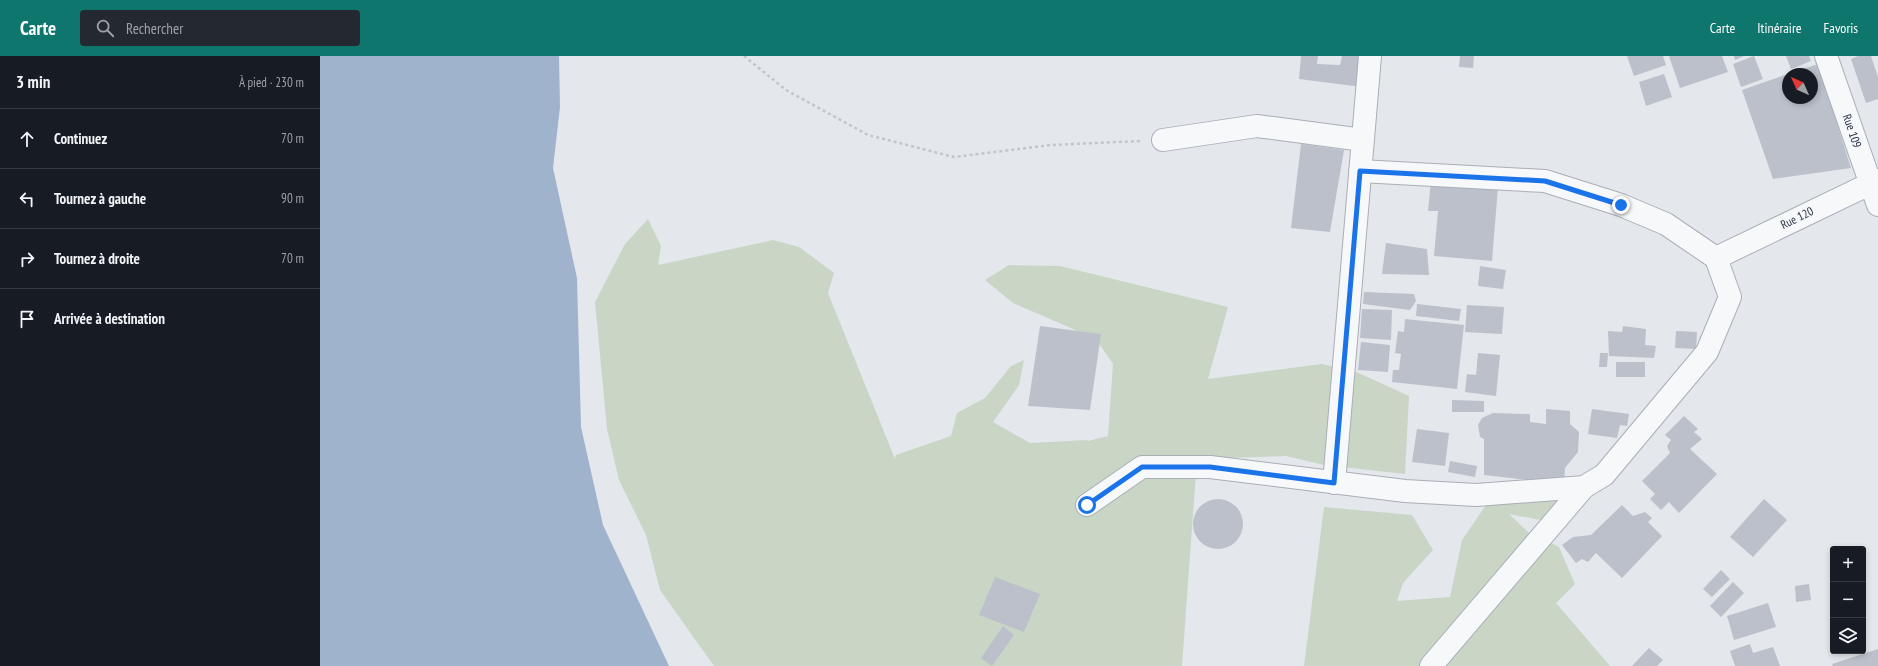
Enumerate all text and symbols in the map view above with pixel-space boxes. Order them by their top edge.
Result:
search box [80,10,360,46]
text: Carte [20,16,56,40]
icon: search [94,17,116,39]
text: Rechercher [126,19,183,38]
text: Carte [1710,19,1735,37]
text: Itinéraire [1757,19,1802,37]
text: Favoris [1824,19,1858,37]
north arrow [1782,68,1818,104]
text: 3 min [16,71,50,93]
text: À pied · 230 m [239,74,304,91]
street label: Rue 109 [1840,112,1865,150]
icon: ahead [16,128,38,150]
text: Continuez [54,129,107,148]
text: 70 m [281,130,304,147]
icon: left [16,188,38,210]
text: Tournez à gauche [54,189,146,208]
text: 90 m [281,190,304,207]
route end [1612,196,1630,214]
street label: Rue 120 [1778,203,1816,232]
icon: right [16,248,38,270]
text: Tournez à droite [54,249,140,268]
text: 70 m [281,250,304,267]
icon: arrive [16,308,38,330]
text: Arrivée à destination [54,309,165,328]
route start [1078,496,1096,514]
map controls [1830,546,1866,654]
button: + [1830,546,1866,582]
button: − [1830,582,1866,618]
button: layers [1830,618,1866,654]

